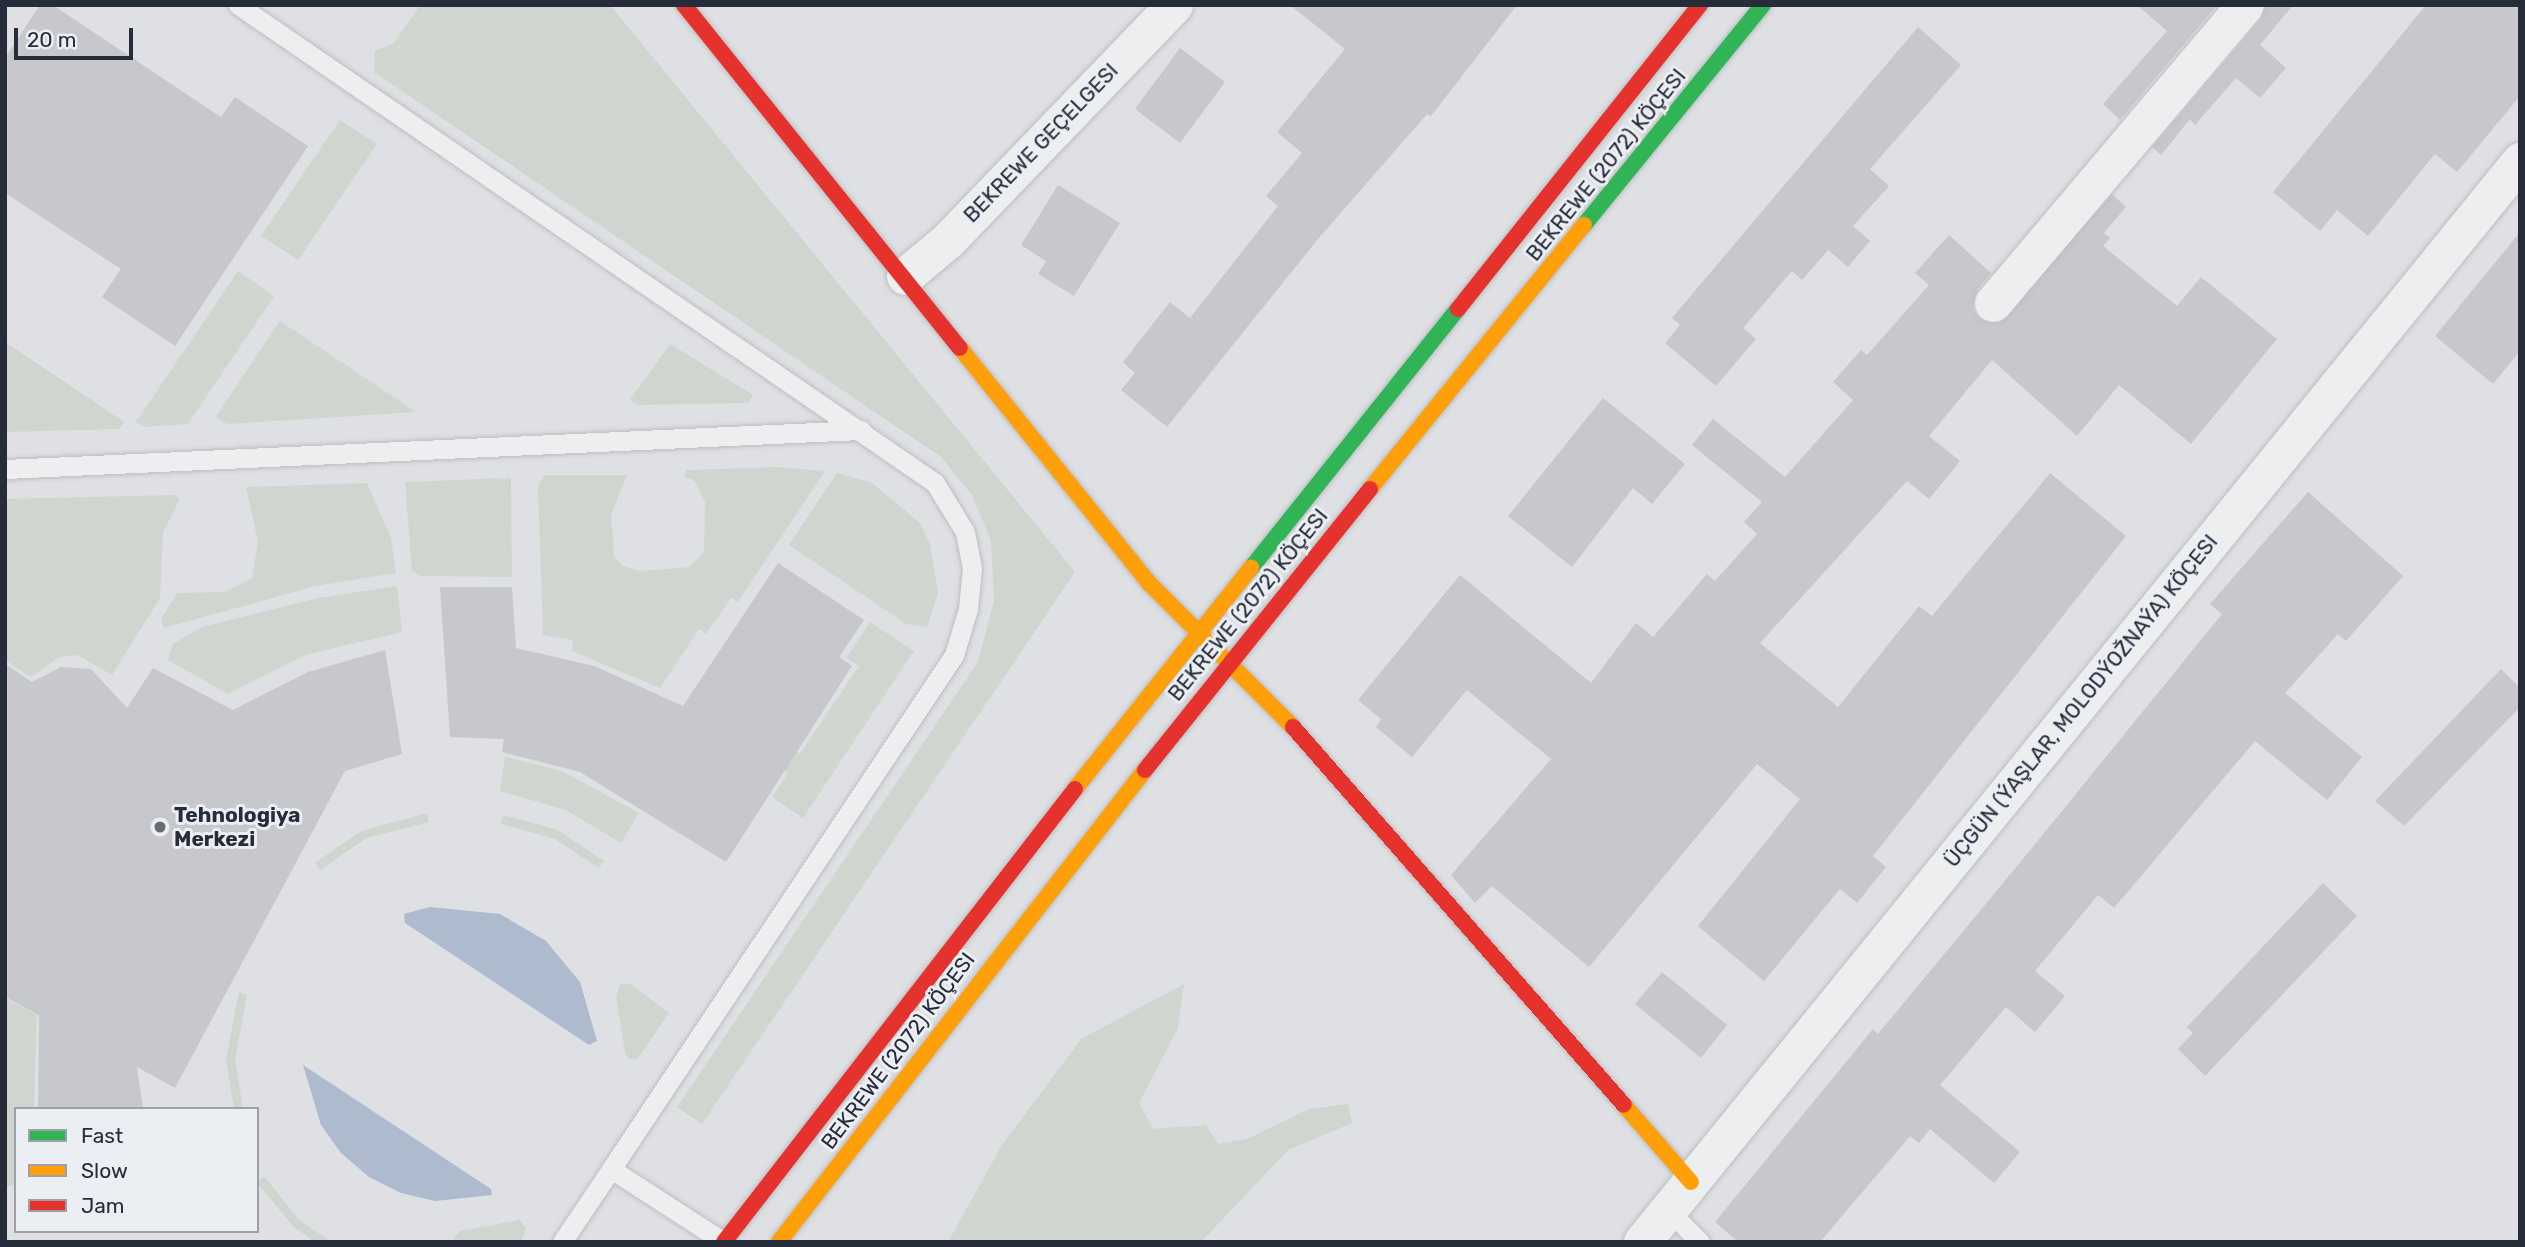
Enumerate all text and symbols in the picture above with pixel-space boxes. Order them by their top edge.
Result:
scale bar [18,14,136,58]
text: 20 m [27,27,76,52]
street label: BEKREWE GEÇELGESI [958,58,1124,228]
street label: BEKREWE (2072) KÖÇESI [1521,64,1691,266]
street label: BEKREWE (2072) KÖÇESI [1163,504,1333,706]
street label: ÜÇGÜN (ÝAŞLAR, MOLODÝOŽNAÝA) KÖÇESI [1939,530,2223,872]
place label: Tehnologiya Merkezi [174,802,300,852]
marker: Tehnologiya Merkezi [152,819,168,835]
street label: BEKREWE (2072) KÖÇESI [816,948,980,1154]
legend [14,1107,259,1233]
text: Fast [81,1123,123,1148]
text: Slow [81,1158,128,1183]
text: Jam [81,1193,125,1218]

